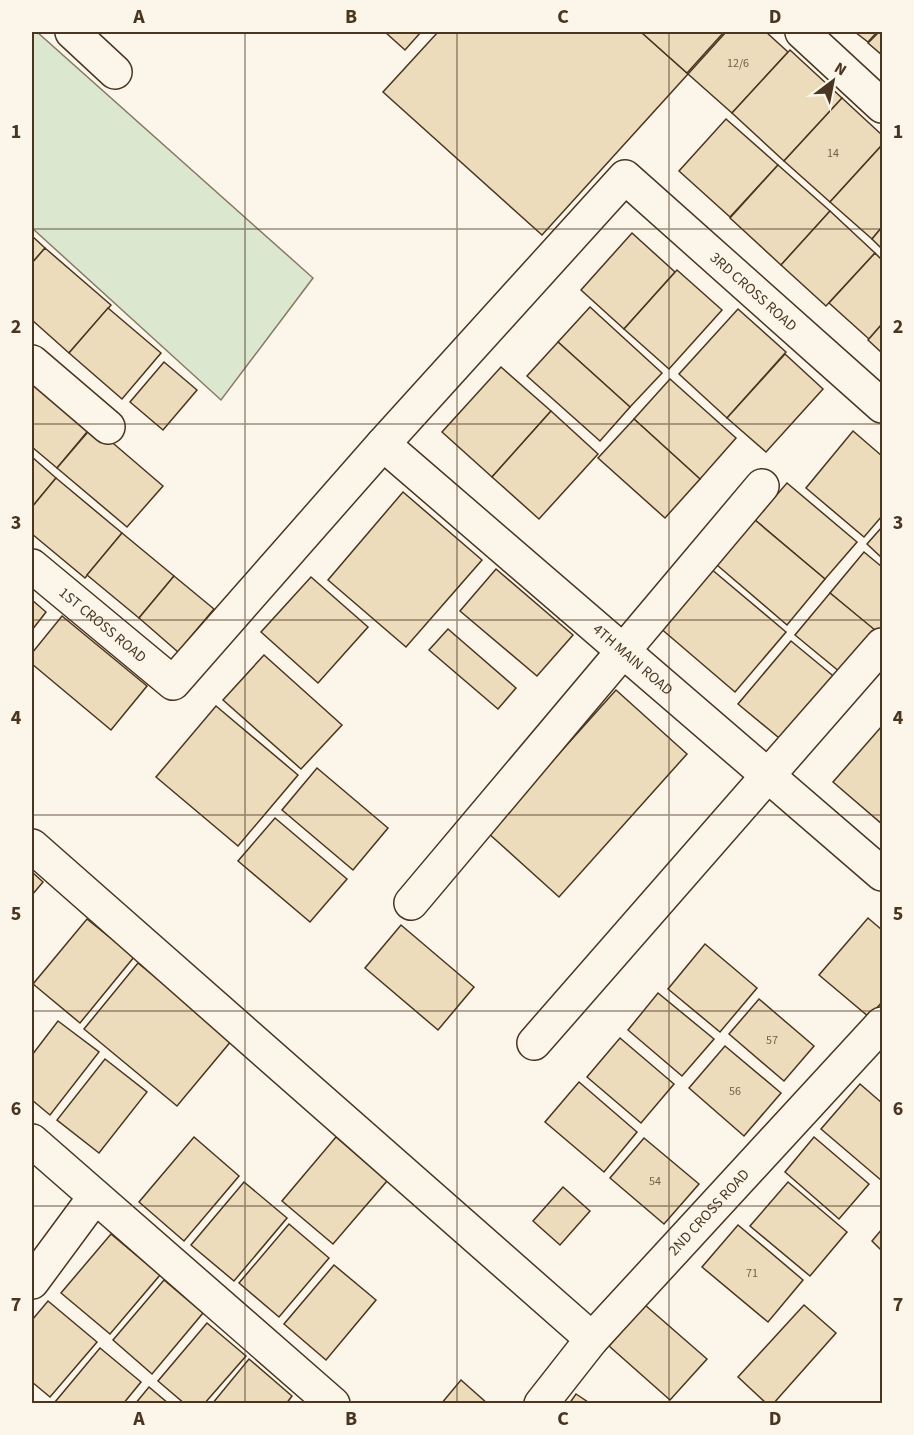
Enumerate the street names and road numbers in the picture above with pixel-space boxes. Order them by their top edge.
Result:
street label: 3RD CROSS ROAD [706,247,802,336]
street label: 1ST CROSS ROAD [55,582,151,667]
street label: 4TH MAIN ROAD [588,619,678,700]
street label: 2ND CROSS ROAD [663,1164,754,1260]

